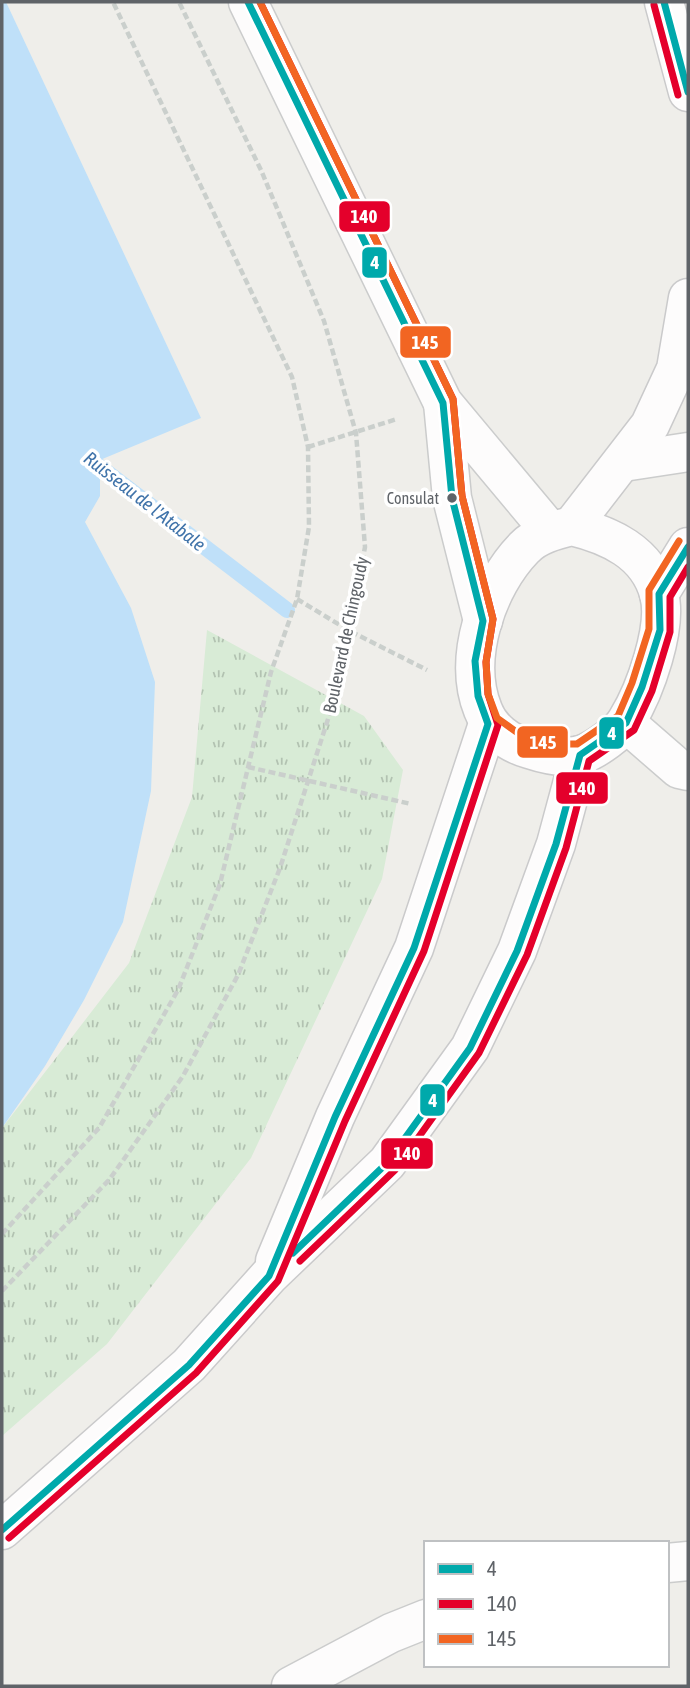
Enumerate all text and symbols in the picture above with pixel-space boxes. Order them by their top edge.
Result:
line badge: 140 [338,200,391,233]
text: 140 [351,205,377,227]
line badge: 4 [361,246,388,279]
text: 4 [370,251,380,273]
line badge: 145 [399,325,452,359]
text: 145 [412,331,438,353]
water label: Ruisseau de l'Atabale [80,447,210,555]
place label: Consulat [387,489,439,507]
marker: Consulat [445,491,459,505]
street label: Boulevard de Chingoudy [319,555,372,715]
line badge: 4 [598,716,625,750]
text: 4 [607,722,617,744]
line badge: 145 [516,725,569,759]
text: 145 [530,731,556,753]
line badge: 140 [555,771,609,805]
text: 140 [569,777,595,799]
line badge: 4 [419,1083,446,1117]
text: 4 [428,1089,438,1111]
line badge: 140 [380,1137,434,1170]
text: 140 [394,1142,420,1164]
legend [424,1541,669,1667]
text: 4 [487,1556,497,1580]
text: 140 [487,1591,517,1615]
text: 145 [487,1626,517,1650]

